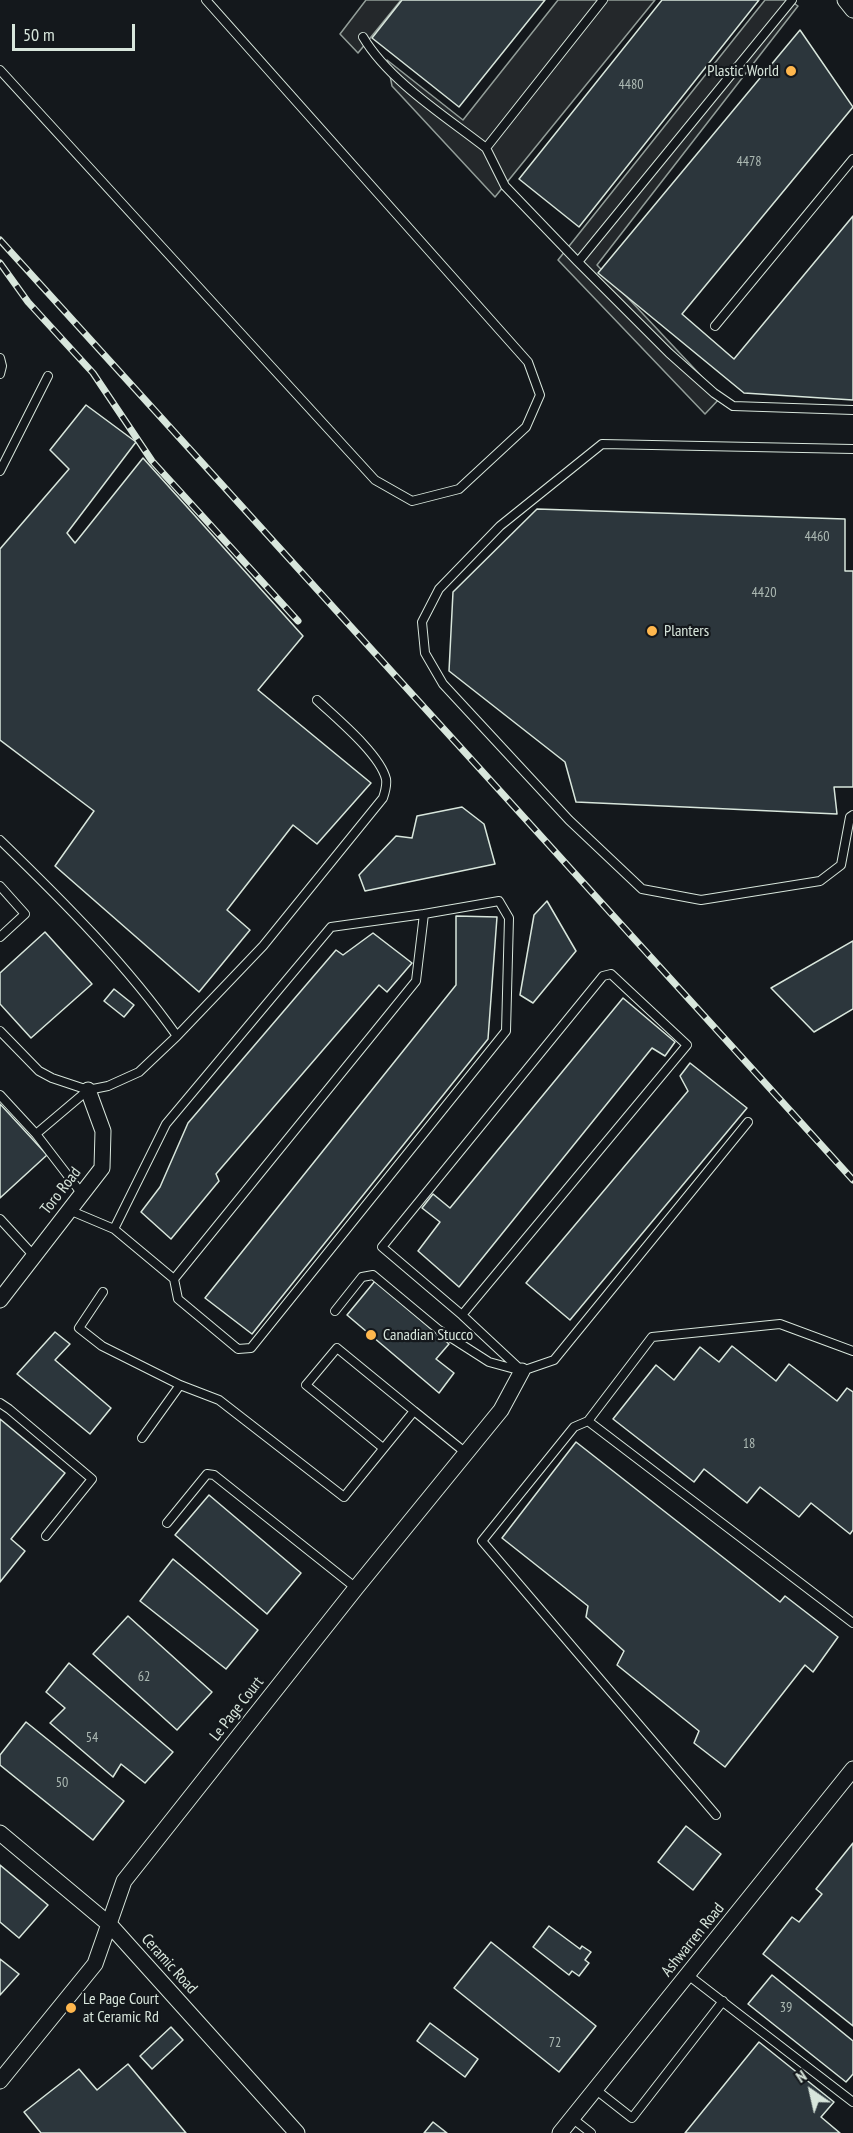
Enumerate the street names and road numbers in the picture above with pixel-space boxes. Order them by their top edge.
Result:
street label: Toro Road [37,1164,85,1218]
street label: Le Page Court [206,1673,268,1745]
street label: Ashwarren Road [658,1899,728,1981]
street label: Ceramic Road [137,1930,201,1998]

